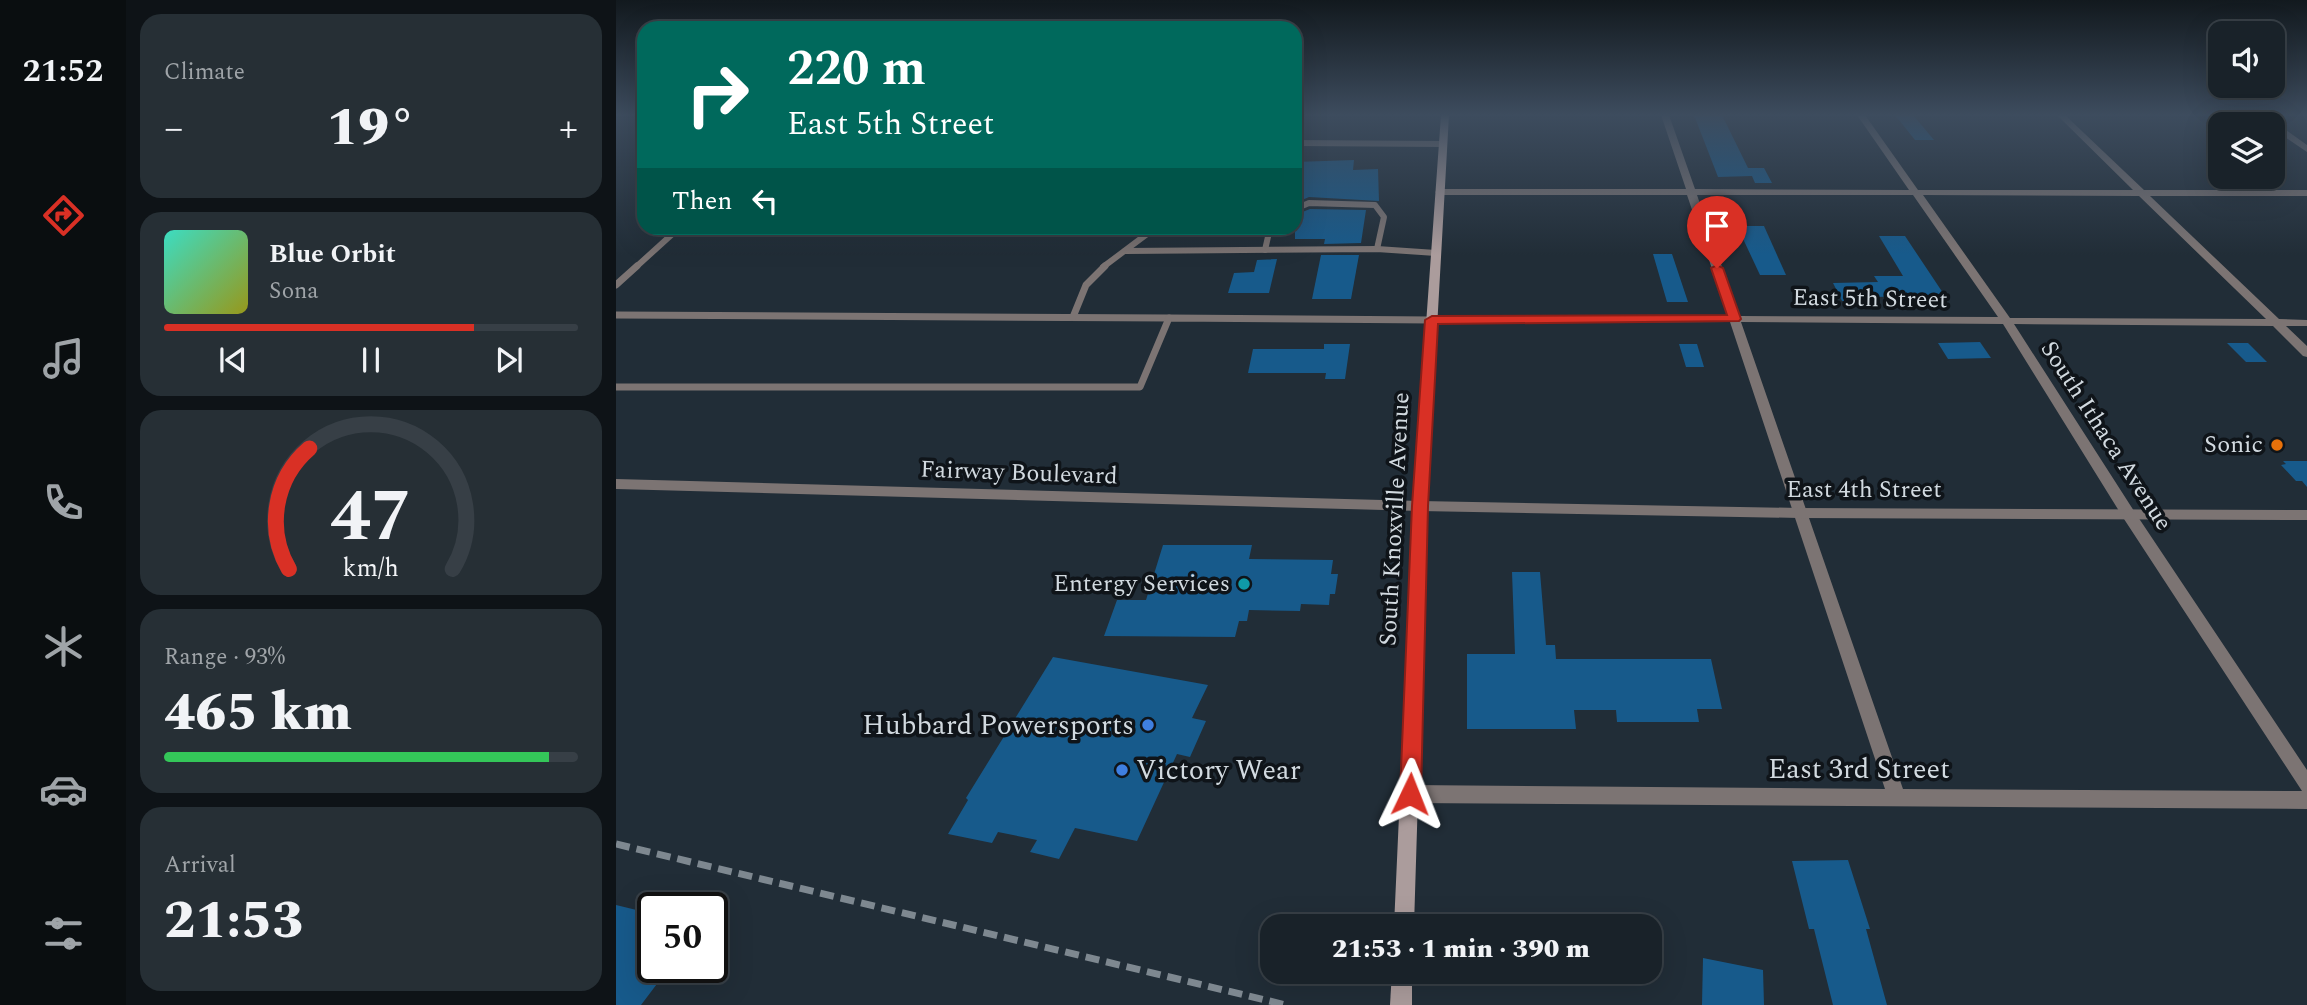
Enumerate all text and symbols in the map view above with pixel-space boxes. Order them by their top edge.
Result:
map controls [2208,21,2285,189]
button: sound [2208,21,2285,98]
text: 220 m [787,32,926,107]
text: 21:52 [23,47,103,96]
icon: right [672,49,763,140]
text: Climate [164,55,245,90]
text: 19° [327,89,415,168]
text: − [164,100,183,158]
text: + [559,100,578,158]
text: East 5th Street [787,100,994,149]
button: layers [2208,112,2285,189]
text: Then [672,181,732,221]
icon: left [746,182,784,220]
icon: directions [39,191,88,240]
pin [1687,196,1747,268]
icon: arrive [1698,207,1736,245]
text: Blue Orbit [269,234,396,274]
text: Sona [269,274,319,309]
street label: East 5th Street [1792,280,1948,318]
icon: music [39,334,88,383]
street label: South Ithaca Avenue [2031,334,2181,538]
icon: previous [214,341,252,379]
icon: pause [352,341,390,379]
icon: next [490,341,528,379]
street label: South Knoxville Avenue [1370,391,1420,647]
place label: Sonic [2204,427,2263,463]
marker: Sonic [2269,437,2285,453]
street label: Fairway Boulevard [920,452,1118,494]
text: 47 [330,462,412,573]
street label: East 4th Street [1786,472,1942,508]
icon: phone [39,478,88,527]
text: km/h [343,549,399,587]
place label: Entergy Services [1053,566,1230,602]
marker: Entergy Services [1236,576,1252,592]
icon: climate [39,622,88,671]
text: Range · 93% [164,640,285,675]
text: 465 km [164,674,352,753]
place label: Hubbard Powersports [862,704,1134,747]
marker: Hubbard Powersports [1140,717,1156,733]
street label: East 3rd Street [1768,748,1950,791]
place label: Victory Wear [1136,749,1301,792]
position arrow [1373,757,1447,831]
marker: Victory Wear [1114,762,1130,778]
icon: car [39,765,88,814]
text: Arrival [164,848,236,883]
text: 21:53 [164,882,303,961]
speed limit sign: 50 [637,892,728,983]
icon: filters [39,909,88,958]
text: 21:53 · 1 min · 390 m [1332,929,1590,969]

